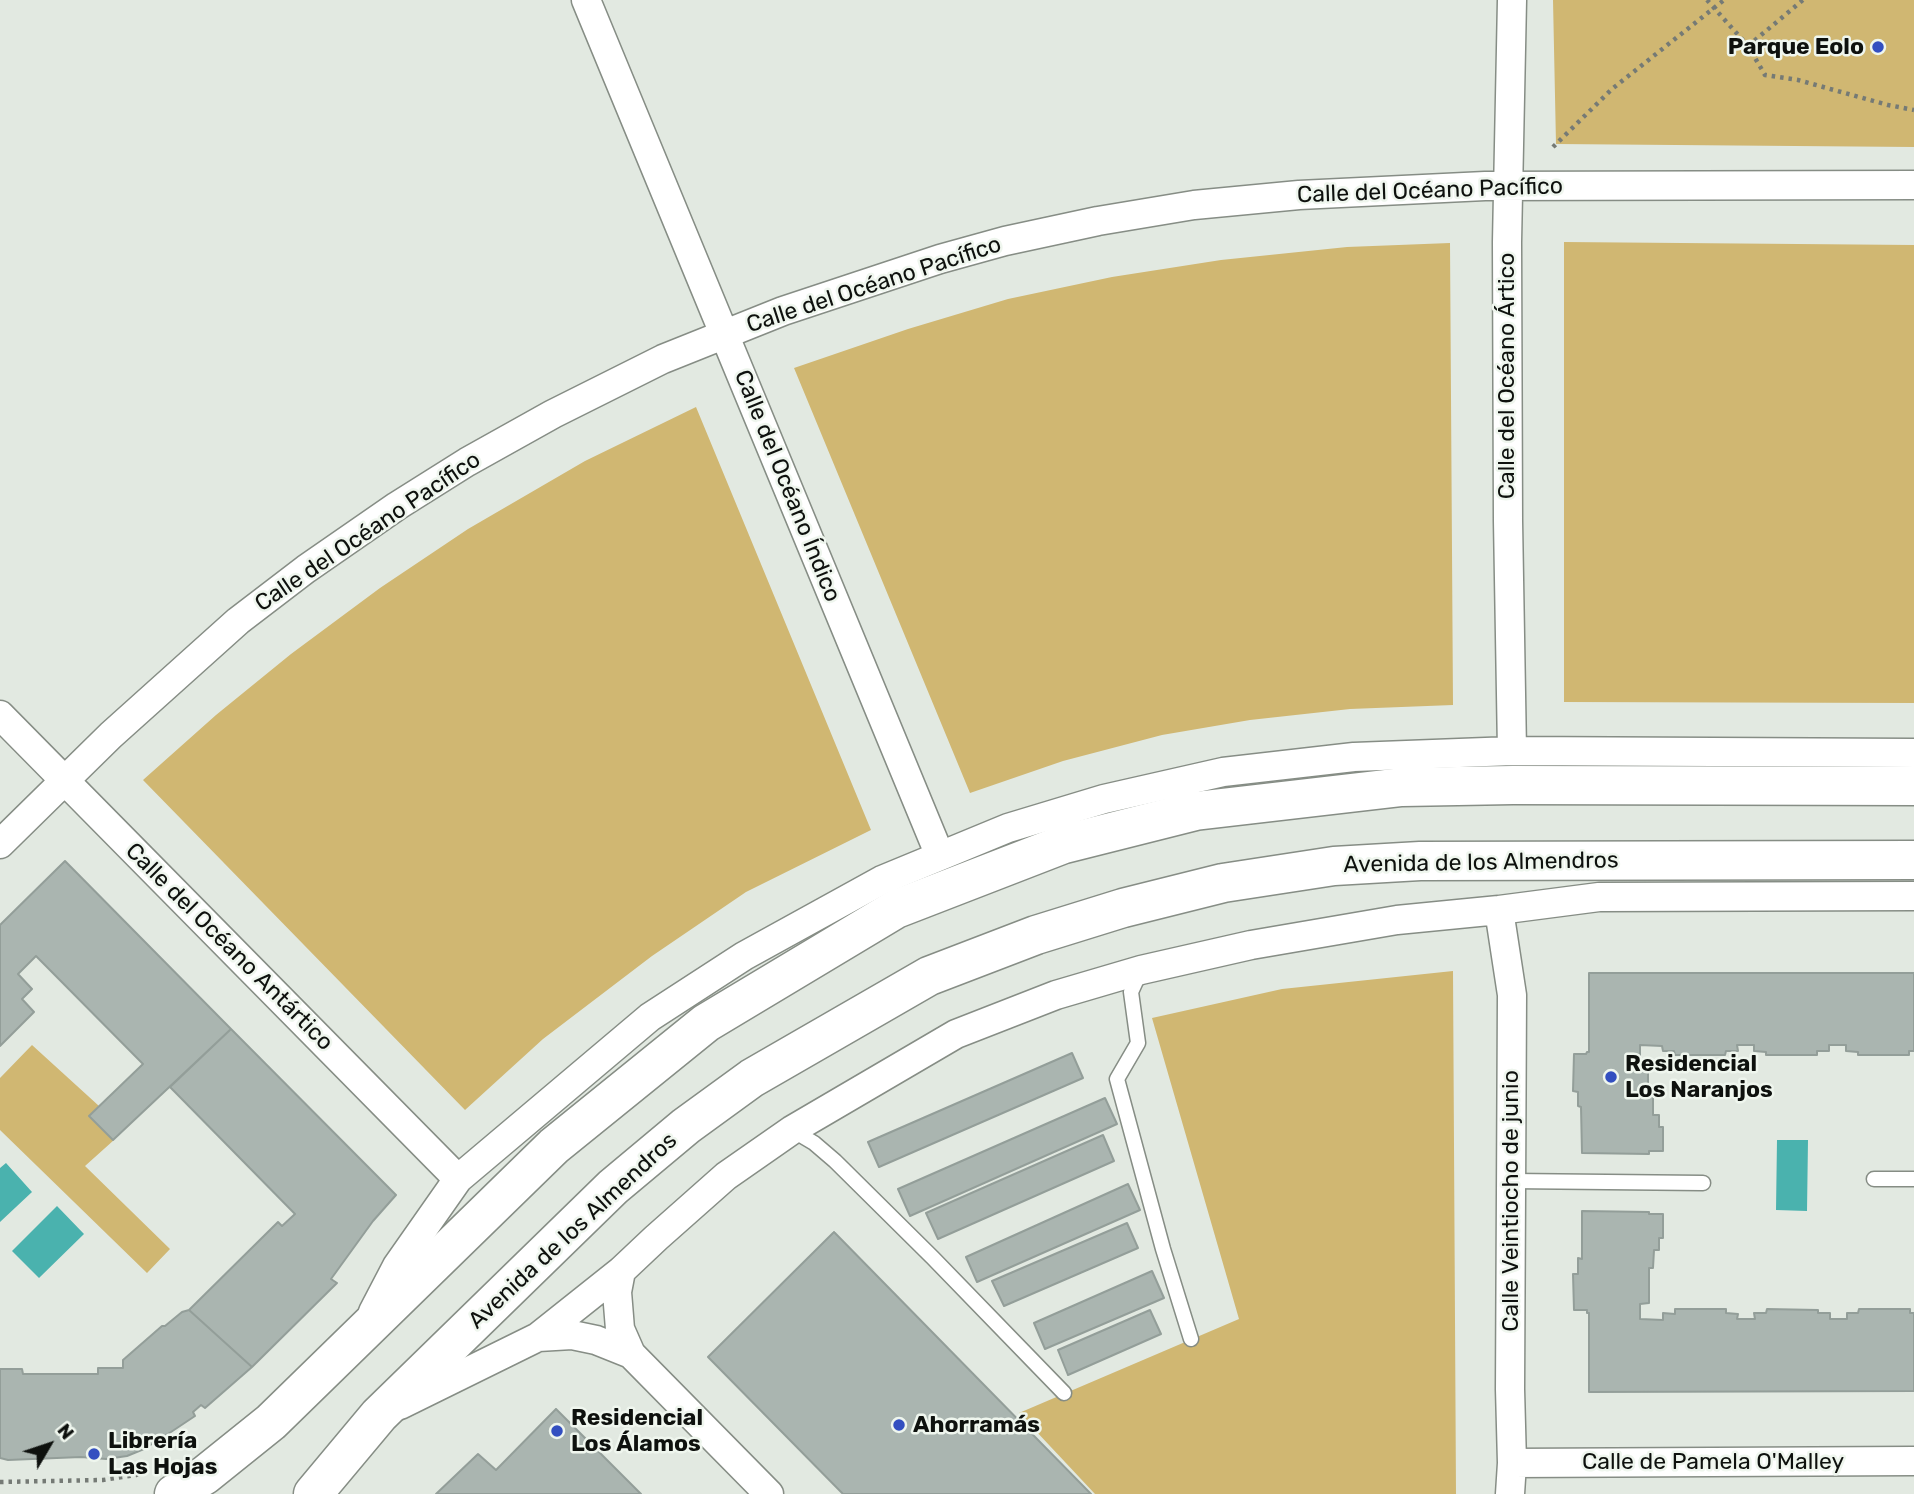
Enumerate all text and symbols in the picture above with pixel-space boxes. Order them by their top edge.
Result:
place label: Parque Eolo [1728,33,1864,61]
marker: Parque Eolo [1870,39,1886,55]
street label: Calle del Océano Pacífico [1297,173,1563,209]
street label: Calle del Océano Pacífico [743,231,1005,339]
street label: Calle del Océano Ártico [1493,253,1521,499]
street label: Calle del Océano Índico [728,366,846,606]
street label: Calle del Océano Pacífico [250,446,486,618]
street label: Calle del Océano Antártico [119,837,339,1057]
street label: Avenida de los Almendros [1343,847,1619,879]
place label: Residencial Los Naranjos [1625,1050,1773,1104]
marker: Residencial Los Naranjos [1603,1069,1619,1085]
street label: Calle Veintiocho de junio [1497,1070,1525,1332]
street label: Avenida de los Almendros [463,1127,683,1335]
place label: Residencial Los Álamos [571,1404,703,1458]
north arrow [14,1410,84,1480]
place label: Ahorramás [913,1411,1040,1439]
marker: Ahorramás [891,1417,907,1433]
text: N [52,1419,79,1444]
marker: Residencial Los Álamos [549,1423,565,1439]
place label: Librería Las Hojas [108,1427,217,1481]
marker: Librería Las Hojas [86,1446,102,1462]
street label: Calle de Pamela O'Malley [1582,1448,1844,1476]

